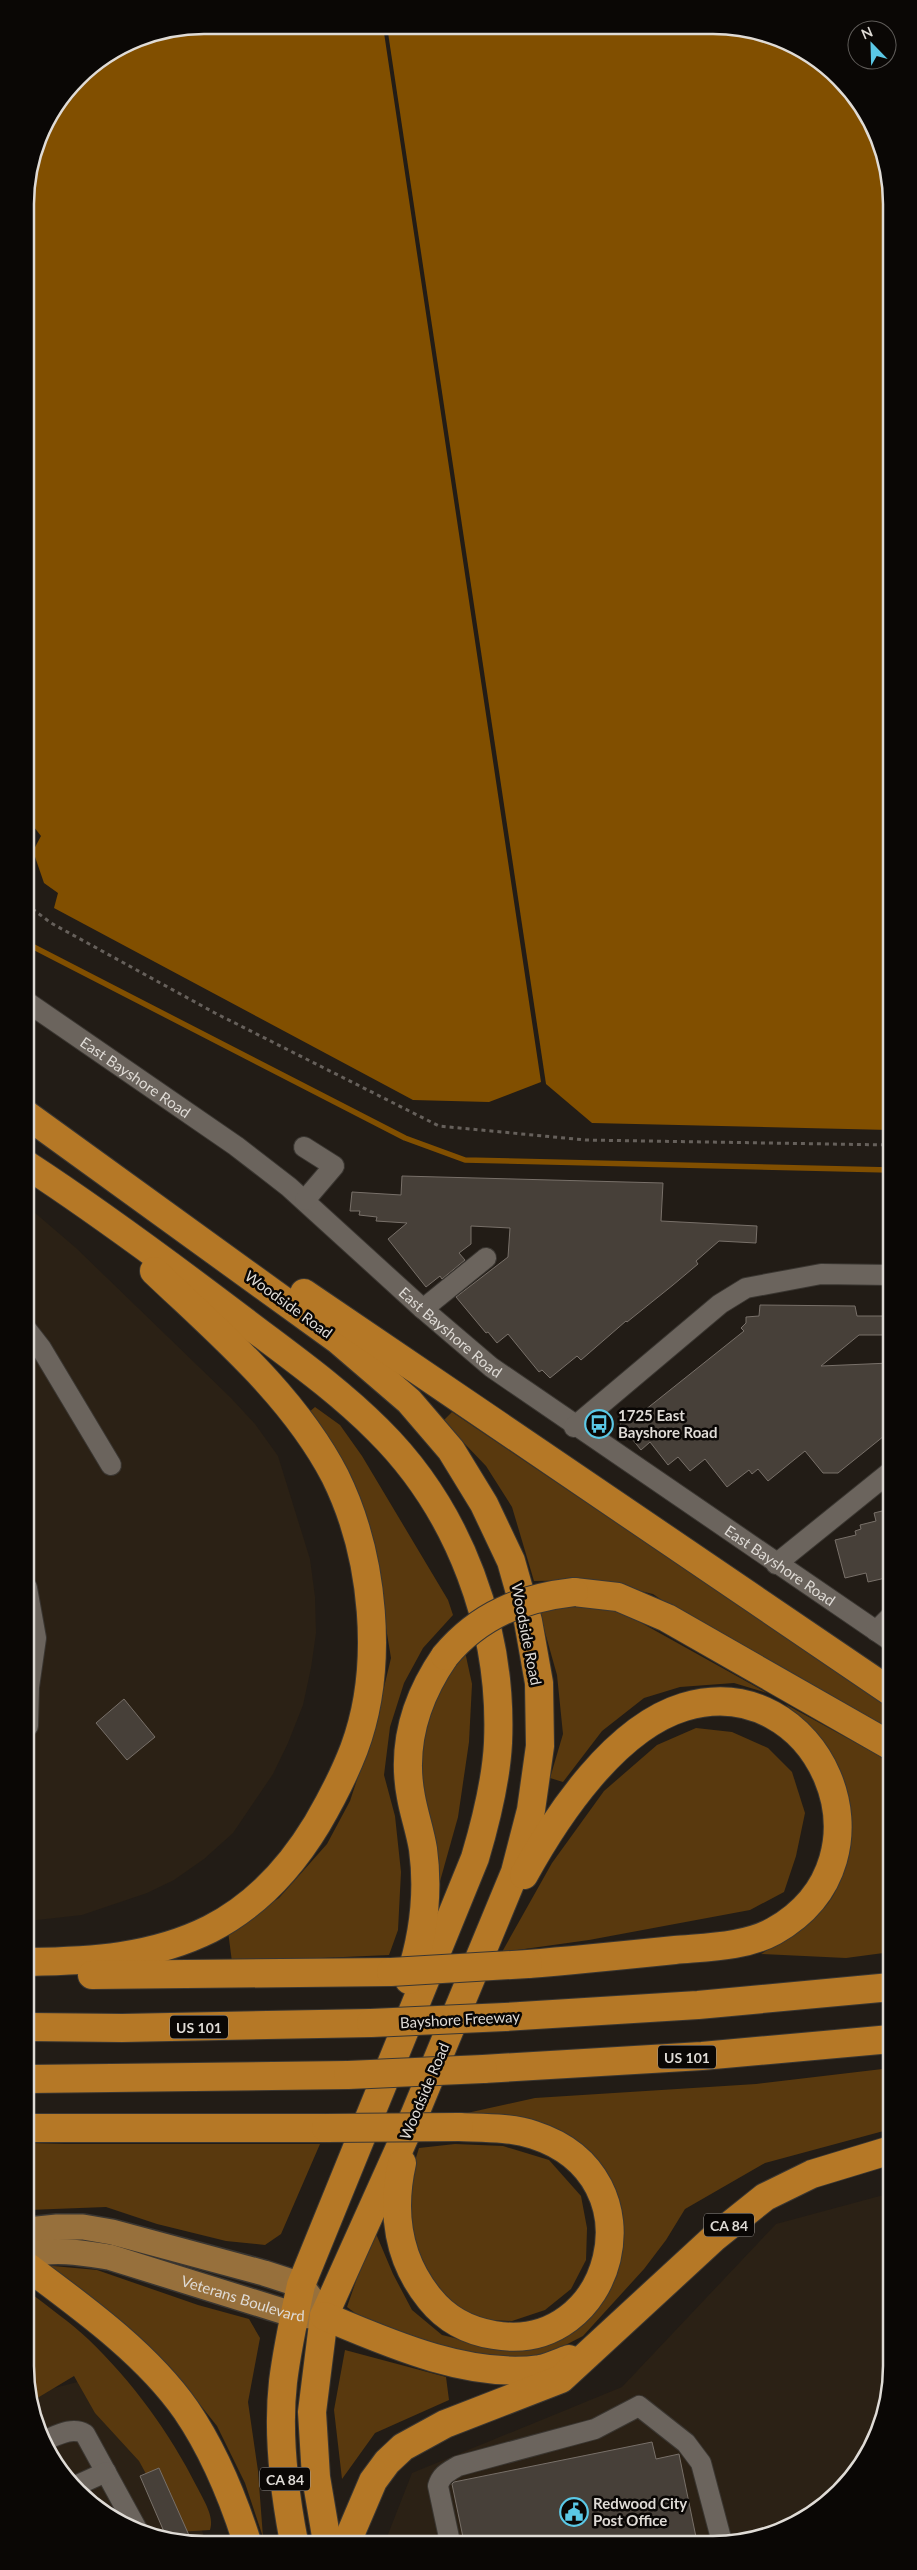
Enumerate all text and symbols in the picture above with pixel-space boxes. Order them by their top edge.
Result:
north arrow [847,20,897,70]
text: N [858,23,875,43]
street label: East Bayshore Road [77,1033,194,1121]
street label: Woodside Road [242,1266,336,1342]
street label: East Bayshore Road [396,1283,506,1381]
place label: 1725 East Bayshore Road [618,1406,718,1441]
bus stop icon: 1725 East Bayshore Road [584,1409,614,1439]
street label: East Bayshore Road [722,1521,839,1609]
street label: Woodside Road [508,1581,546,1687]
street label: Bayshore Freeway [400,2007,521,2031]
road number: US 101 [170,2015,228,2038]
street label: Woodside Road [395,2040,453,2142]
road number: US 101 [658,2045,716,2068]
road number: CA 84 [704,2214,754,2236]
street label: Veterans Boulevard [179,2271,305,2324]
road number: CA 84 [260,2468,310,2490]
place label: Redwood City Post Office [593,2494,687,2529]
public building icon: Redwood City Post Office [559,2497,589,2527]

